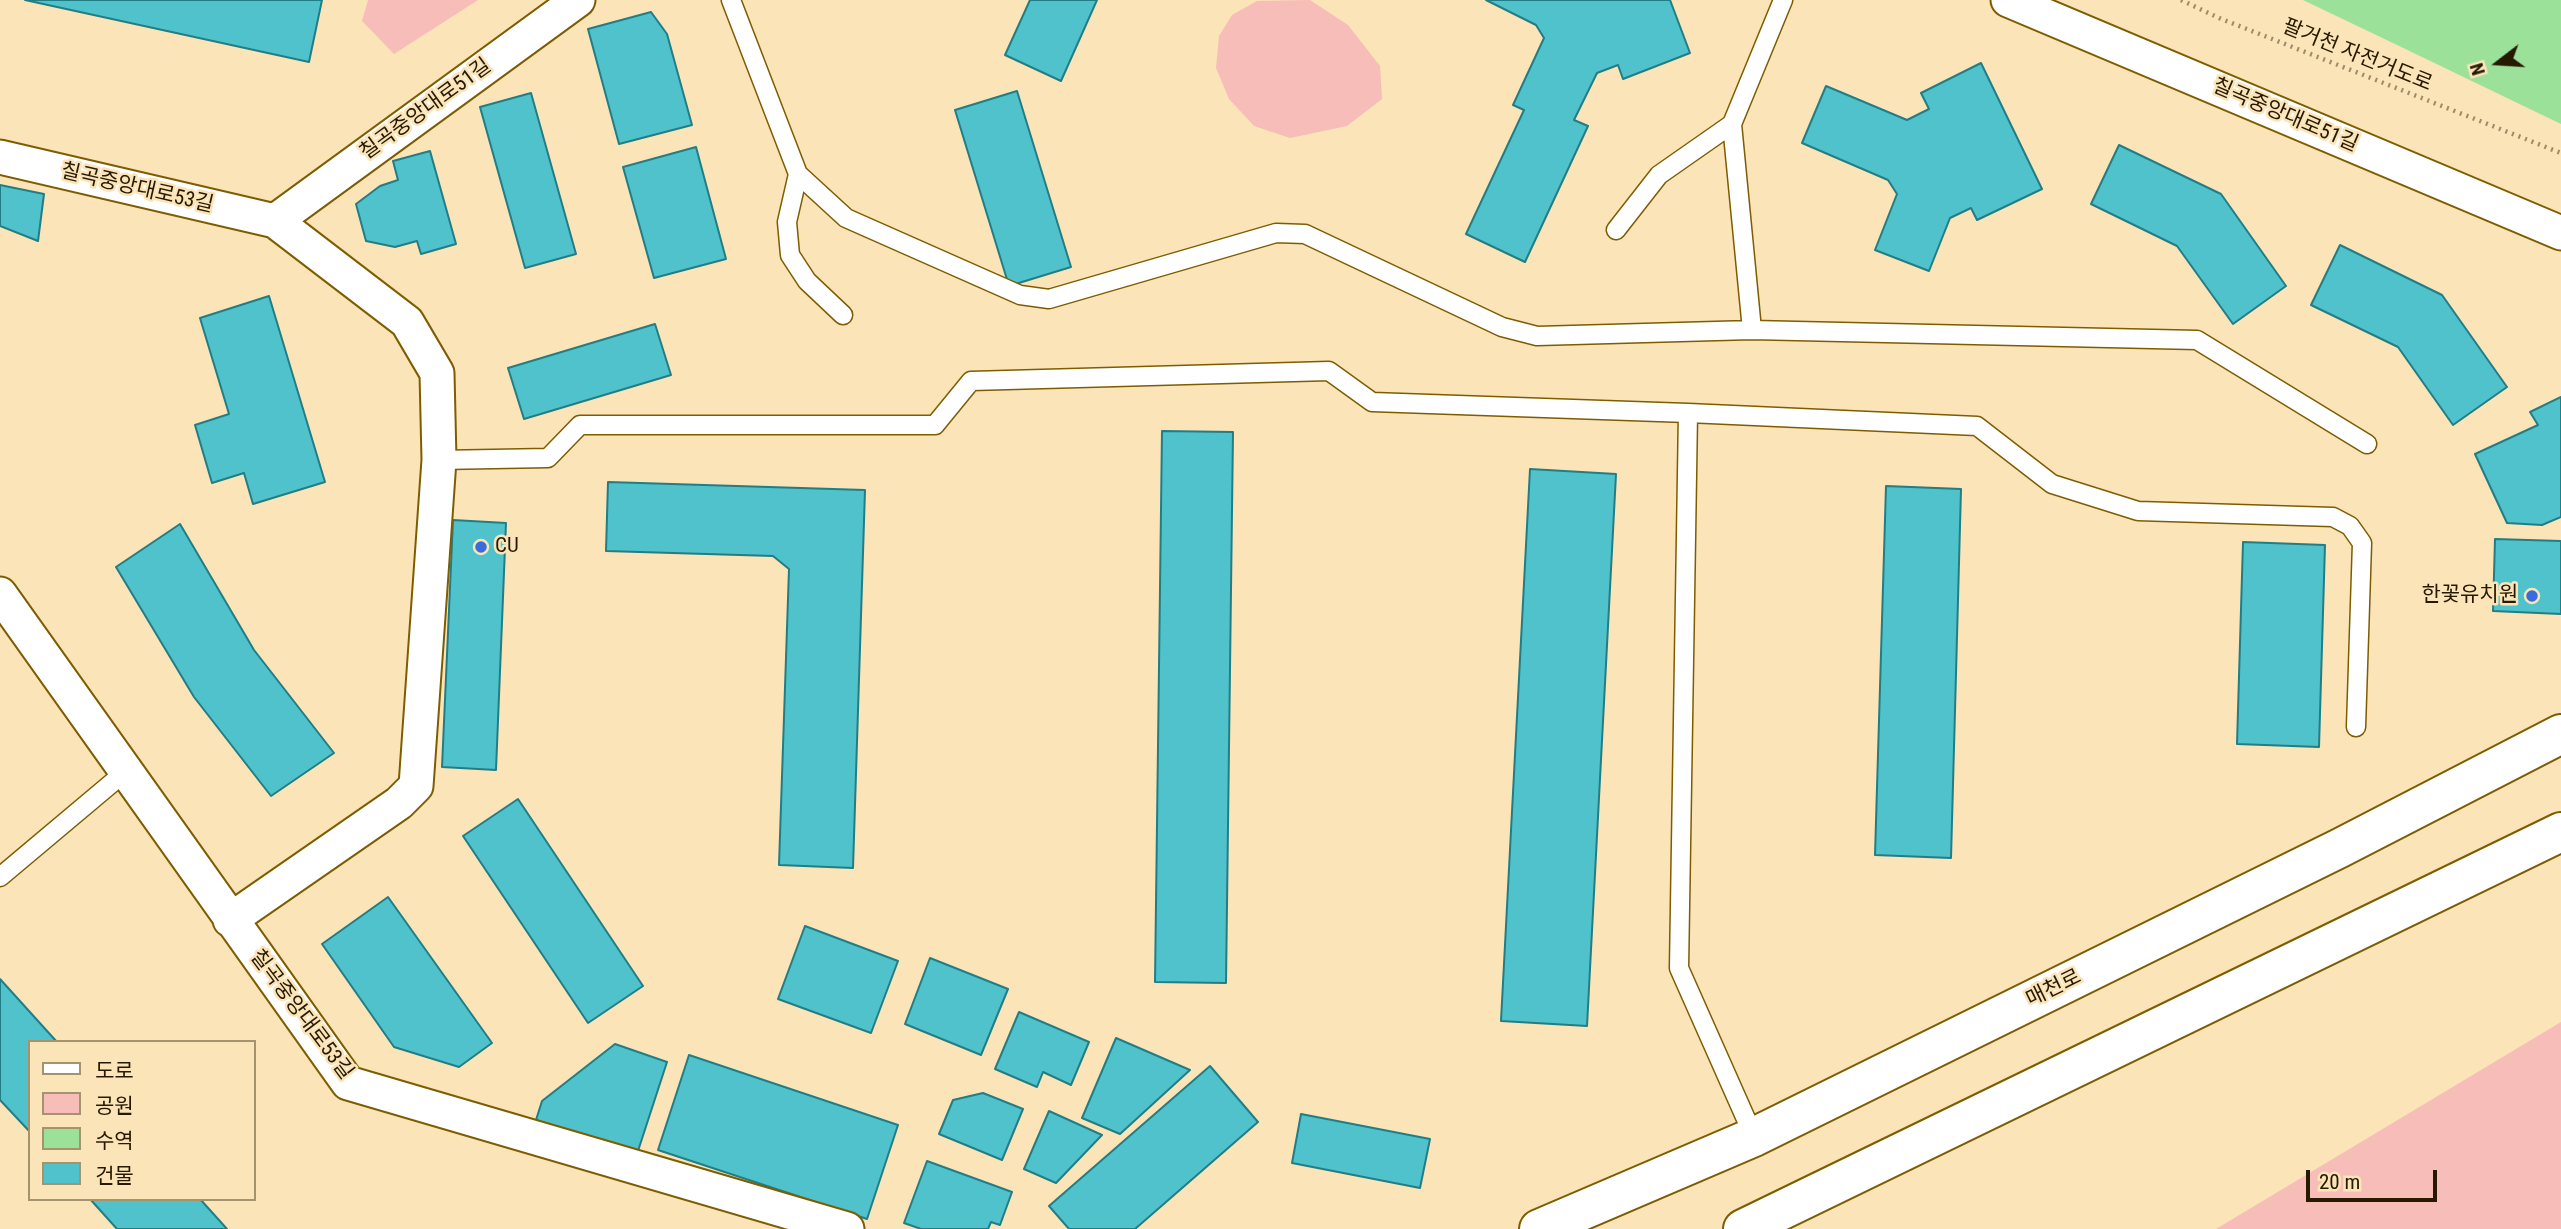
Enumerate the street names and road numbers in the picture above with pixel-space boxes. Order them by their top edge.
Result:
street label: 팔거천 자전거도로 [2278,14,2436,98]
street label: 칠곡중앙대로51길 [356,54,496,166]
street label: 칠곡중앙대로51길 [2208,74,2362,158]
street label: 칠곡중앙대로53길 [58,159,216,219]
street label: 칠곡중앙대로53길 [244,945,358,1085]
street label: 매천로 [2022,965,2086,1013]

